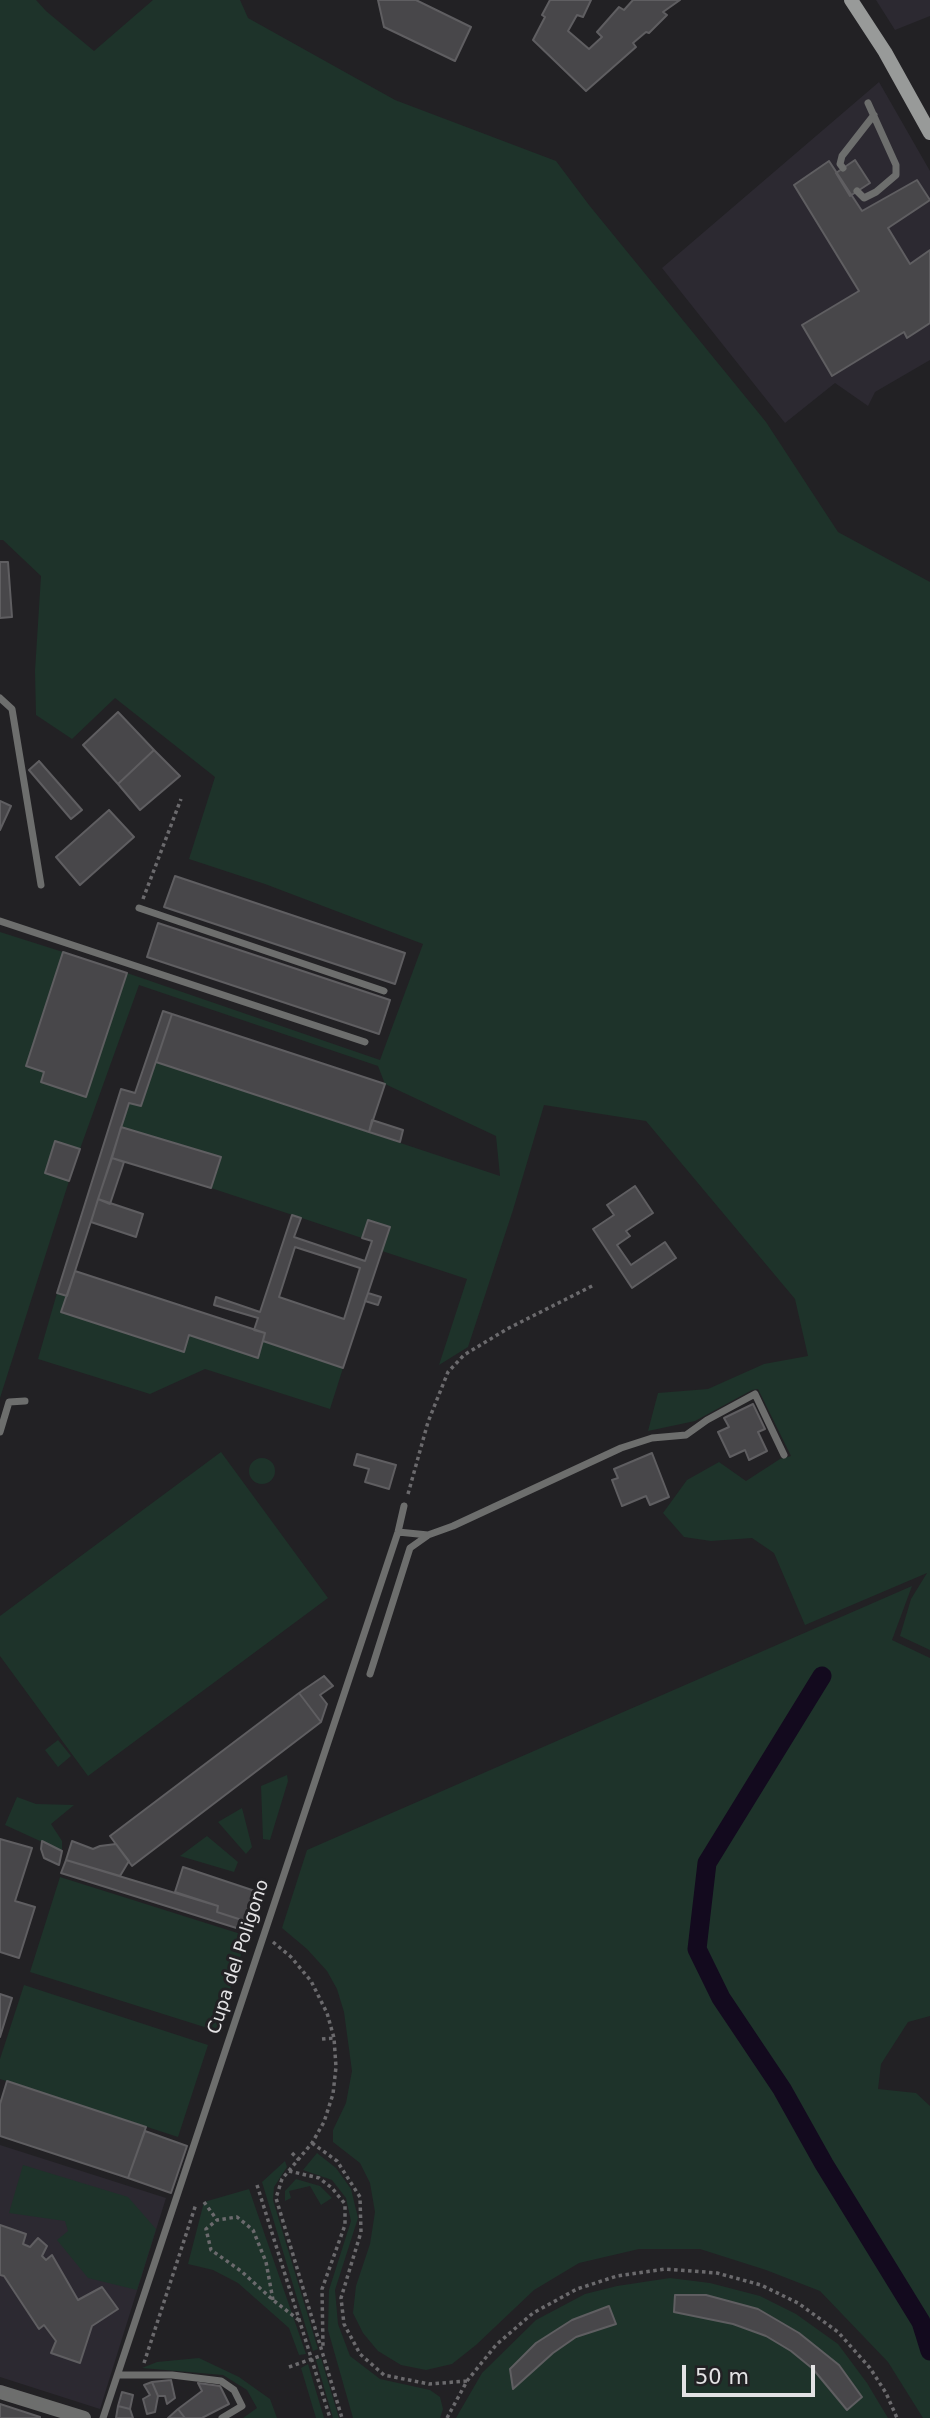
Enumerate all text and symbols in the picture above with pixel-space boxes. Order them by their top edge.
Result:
street label: Cupa del Poligono [204,1877,274,2037]
scale bar [685,2352,818,2396]
text: 50 m [695,2365,749,2389]

